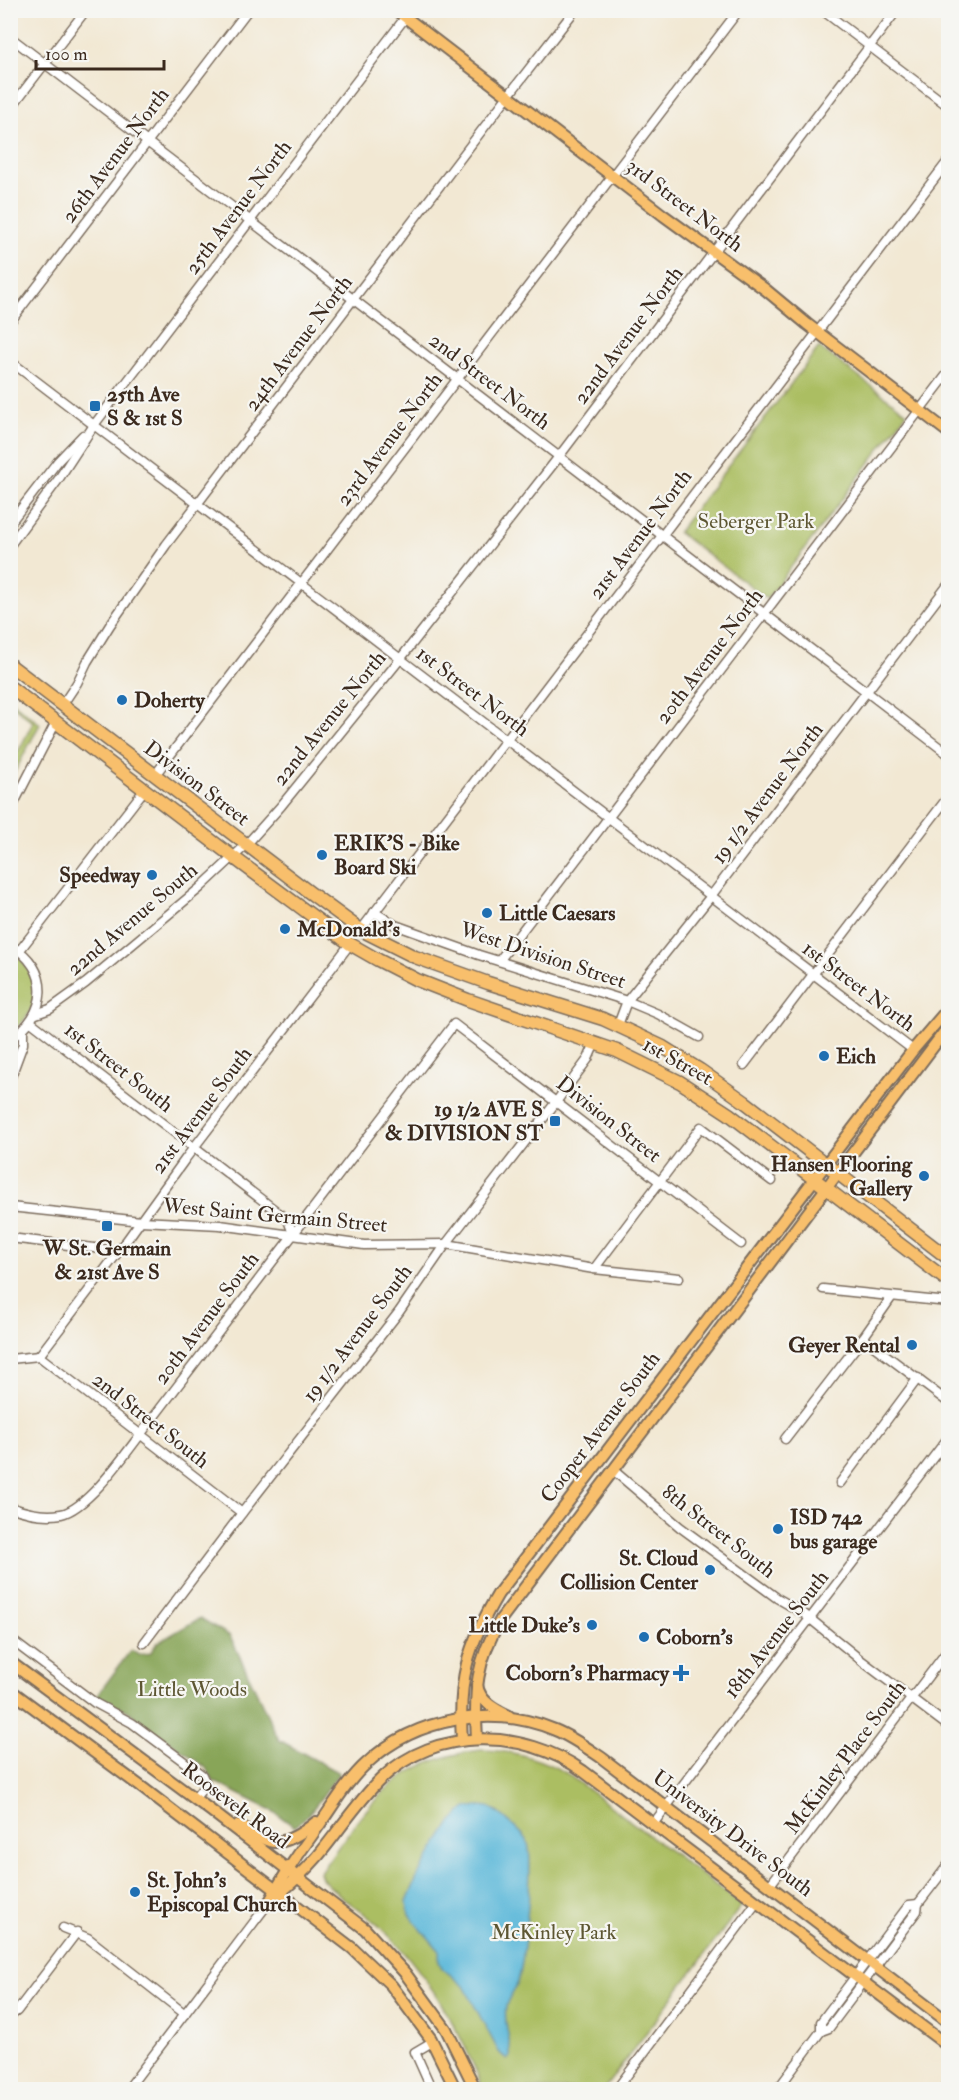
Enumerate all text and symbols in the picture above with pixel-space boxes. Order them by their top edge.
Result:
scale bar [36,33,164,71]
text: 100 m [45,43,88,66]
street label: 26th Avenue North [56,82,175,228]
street label: 25th Avenue North [179,135,298,280]
street label: 3rd Street North [621,153,749,258]
street label: 22nd Avenue North [568,261,689,410]
street label: 24th Avenue North [238,270,358,417]
street label: 2nd Street North [424,327,556,436]
street label: 23rd Avenue North [330,367,448,511]
place label: 25th Ave S & 1st S [107,381,183,432]
marker: 25th Ave S & 1st S [88,399,102,413]
street label: 21st Avenue North [583,464,698,605]
park label: Seberger Park [698,508,814,535]
street label: 20th Avenue North [650,583,769,729]
street label: 1st Street North [411,640,535,743]
street label: 22nd Avenue North [267,645,392,791]
place label: Doherty [134,687,206,714]
marker: Doherty [115,693,129,707]
street label: 19 1/2 Avenue North [705,717,829,869]
street label: Division Street [138,735,255,832]
place label: ERIK'S - Bike Board Ski [334,830,460,881]
marker: ERIK'S - Bike Board Ski [315,848,329,862]
street label: 22nd Avenue South [61,857,203,982]
place label: Speedway [59,862,141,889]
marker: Speedway [145,868,159,882]
place label: Little Caesars [499,900,615,927]
marker: Little Caesars [480,906,494,920]
place label: McDonald's [296,916,400,943]
street label: West Division Street [456,916,629,995]
marker: McDonald's [278,922,292,936]
street label: 1st Street North [797,935,921,1038]
street label: 1st Street South [59,1016,179,1118]
street label: 1st Street [638,1031,718,1092]
street label: 21st Avenue South [145,1041,258,1179]
place label: Eich [836,1043,876,1070]
marker: Eich [817,1049,831,1063]
street label: Division Street [551,1070,667,1169]
place label: 19 1/2 AVE S & DIVISION ST [385,1096,543,1147]
marker: 19 1/2 AVE S & DIVISION ST [548,1114,562,1128]
place label: Hansen Flooring Gallery [771,1151,913,1202]
marker: Hansen Flooring Gallery [917,1169,931,1183]
street label: West Saint Germain Street [161,1192,388,1239]
marker: W St. Germain & 21st Ave S [100,1219,114,1233]
place label: W St. Germain & 21st Ave S [42,1235,171,1286]
street label: 20th Avenue South [148,1247,265,1390]
street label: 19 1/2 Avenue South [297,1259,418,1408]
place label: Geyer Rental [788,1332,901,1359]
marker: Geyer Rental [905,1338,919,1352]
street label: Cooper Avenue South [535,1346,666,1508]
street label: 2nd Street South [87,1366,215,1475]
street label: 8th Street South [656,1478,781,1584]
place label: ISD 742 bus garage [789,1504,877,1555]
marker: ISD 742 bus garage [771,1522,785,1536]
place label: St. Cloud Collision Center [560,1545,699,1596]
marker: St. Cloud Collision Center [703,1563,717,1577]
street label: 18th Avenue South [718,1565,835,1704]
place label: Little Duke's [469,1612,580,1639]
marker: Little Duke's [585,1618,599,1632]
place label: Coborn's [656,1624,733,1651]
marker: Coborn's [637,1630,651,1644]
place label: Coborn's Pharmacy [505,1660,670,1687]
marker: Coborn's Pharmacy [674,1666,688,1680]
street label: McKinley Place South [779,1675,912,1840]
park label: Little Woods [137,1676,247,1703]
street label: Roosevelt Road [176,1756,296,1855]
street label: University Drive South [647,1764,819,1903]
place label: St. John’s Episcopal Church [147,1867,297,1918]
marker: St. John’s Episcopal Church [128,1885,142,1899]
park label: McKinley Park [491,1919,617,1946]

